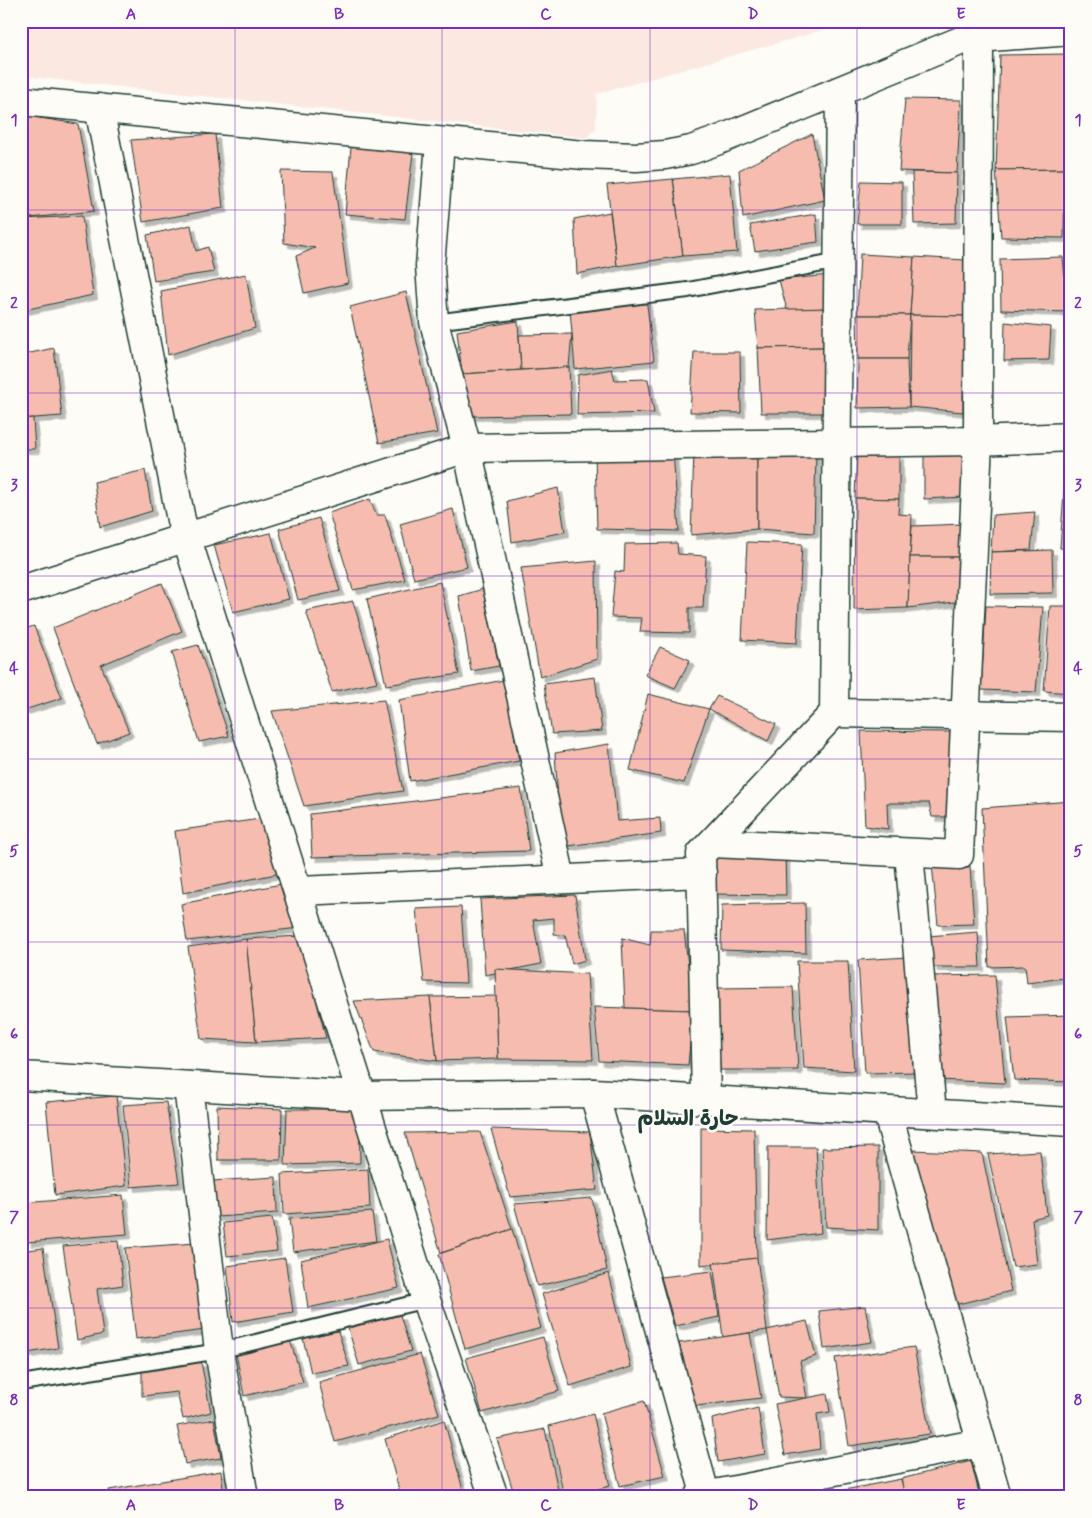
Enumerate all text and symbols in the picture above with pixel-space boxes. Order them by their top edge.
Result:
text: A [126,4,136,25]
text: B [334,4,344,25]
text: C [540,4,552,25]
text: D [747,4,759,25]
text: E [956,4,966,25]
text: 1 [10,110,18,131]
text: 1 [1074,110,1082,131]
text: 2 [10,293,18,314]
text: 2 [1074,293,1082,314]
text: 3 [10,475,18,496]
text: 3 [1074,475,1082,496]
text: 4 [9,658,19,679]
text: 4 [1073,658,1083,679]
text: 5 [9,841,19,862]
text: 5 [1073,841,1083,862]
text: 6 [10,1024,18,1045]
text: 6 [1074,1024,1082,1045]
district label: حارة السلام [637,1105,739,1134]
text: 7 [9,1207,19,1228]
text: 7 [1073,1207,1083,1228]
text: 8 [9,1390,19,1411]
text: 8 [1073,1390,1083,1411]
text: A [126,1495,136,1516]
text: B [334,1495,344,1516]
text: C [540,1495,552,1516]
text: D [747,1495,759,1516]
text: E [956,1495,966,1516]

